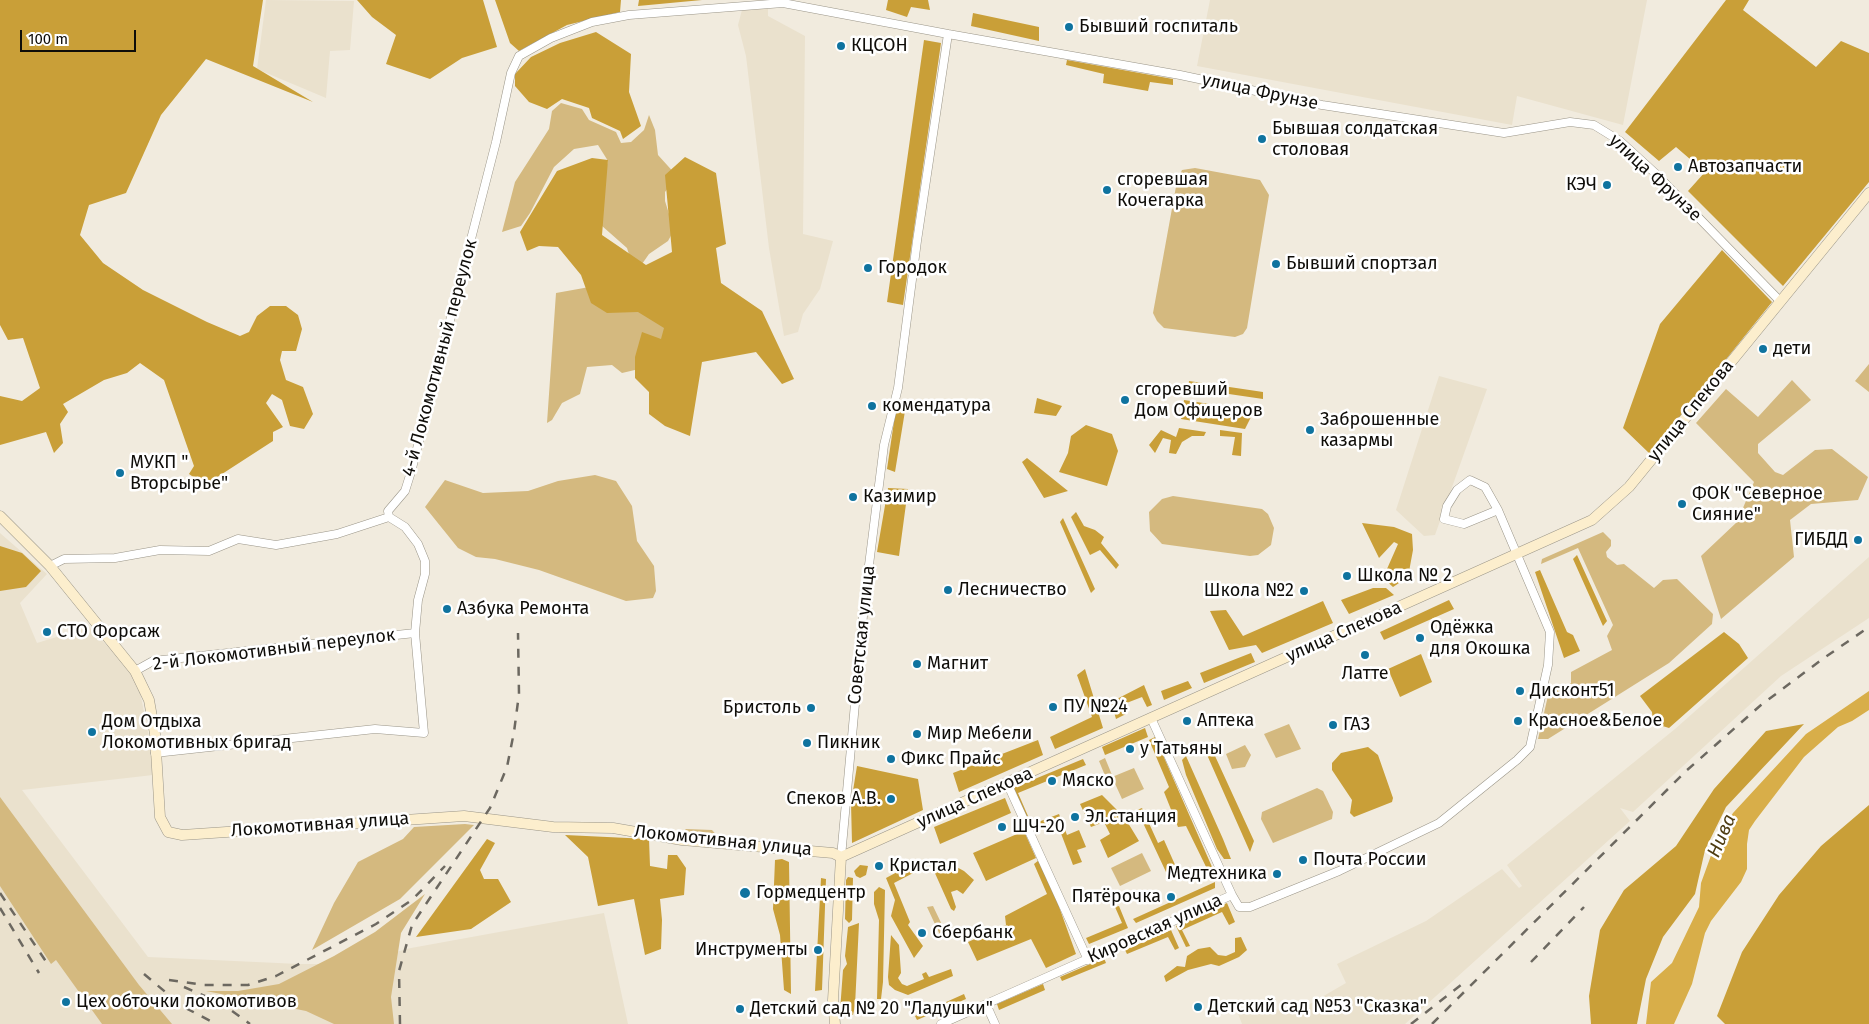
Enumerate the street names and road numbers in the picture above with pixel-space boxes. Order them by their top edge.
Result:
street label: улица Фрунзе [1200,69,1320,115]
street label: улица Фрунзе [1604,130,1706,226]
street label: 4-й Локомотивный переулок [398,237,482,479]
street label: улица Спекова [1643,356,1739,466]
street label: Советская улица [844,564,880,706]
street label: улица Спекова [1283,597,1405,667]
street label: 2-й Локомотивный переулок [151,624,397,676]
street label: улица Спекова [914,763,1036,833]
street label: Локомотивная улица [230,808,410,842]
street label: Локомотивная улица [633,821,813,861]
street label: Кировская улица [1084,890,1226,968]

